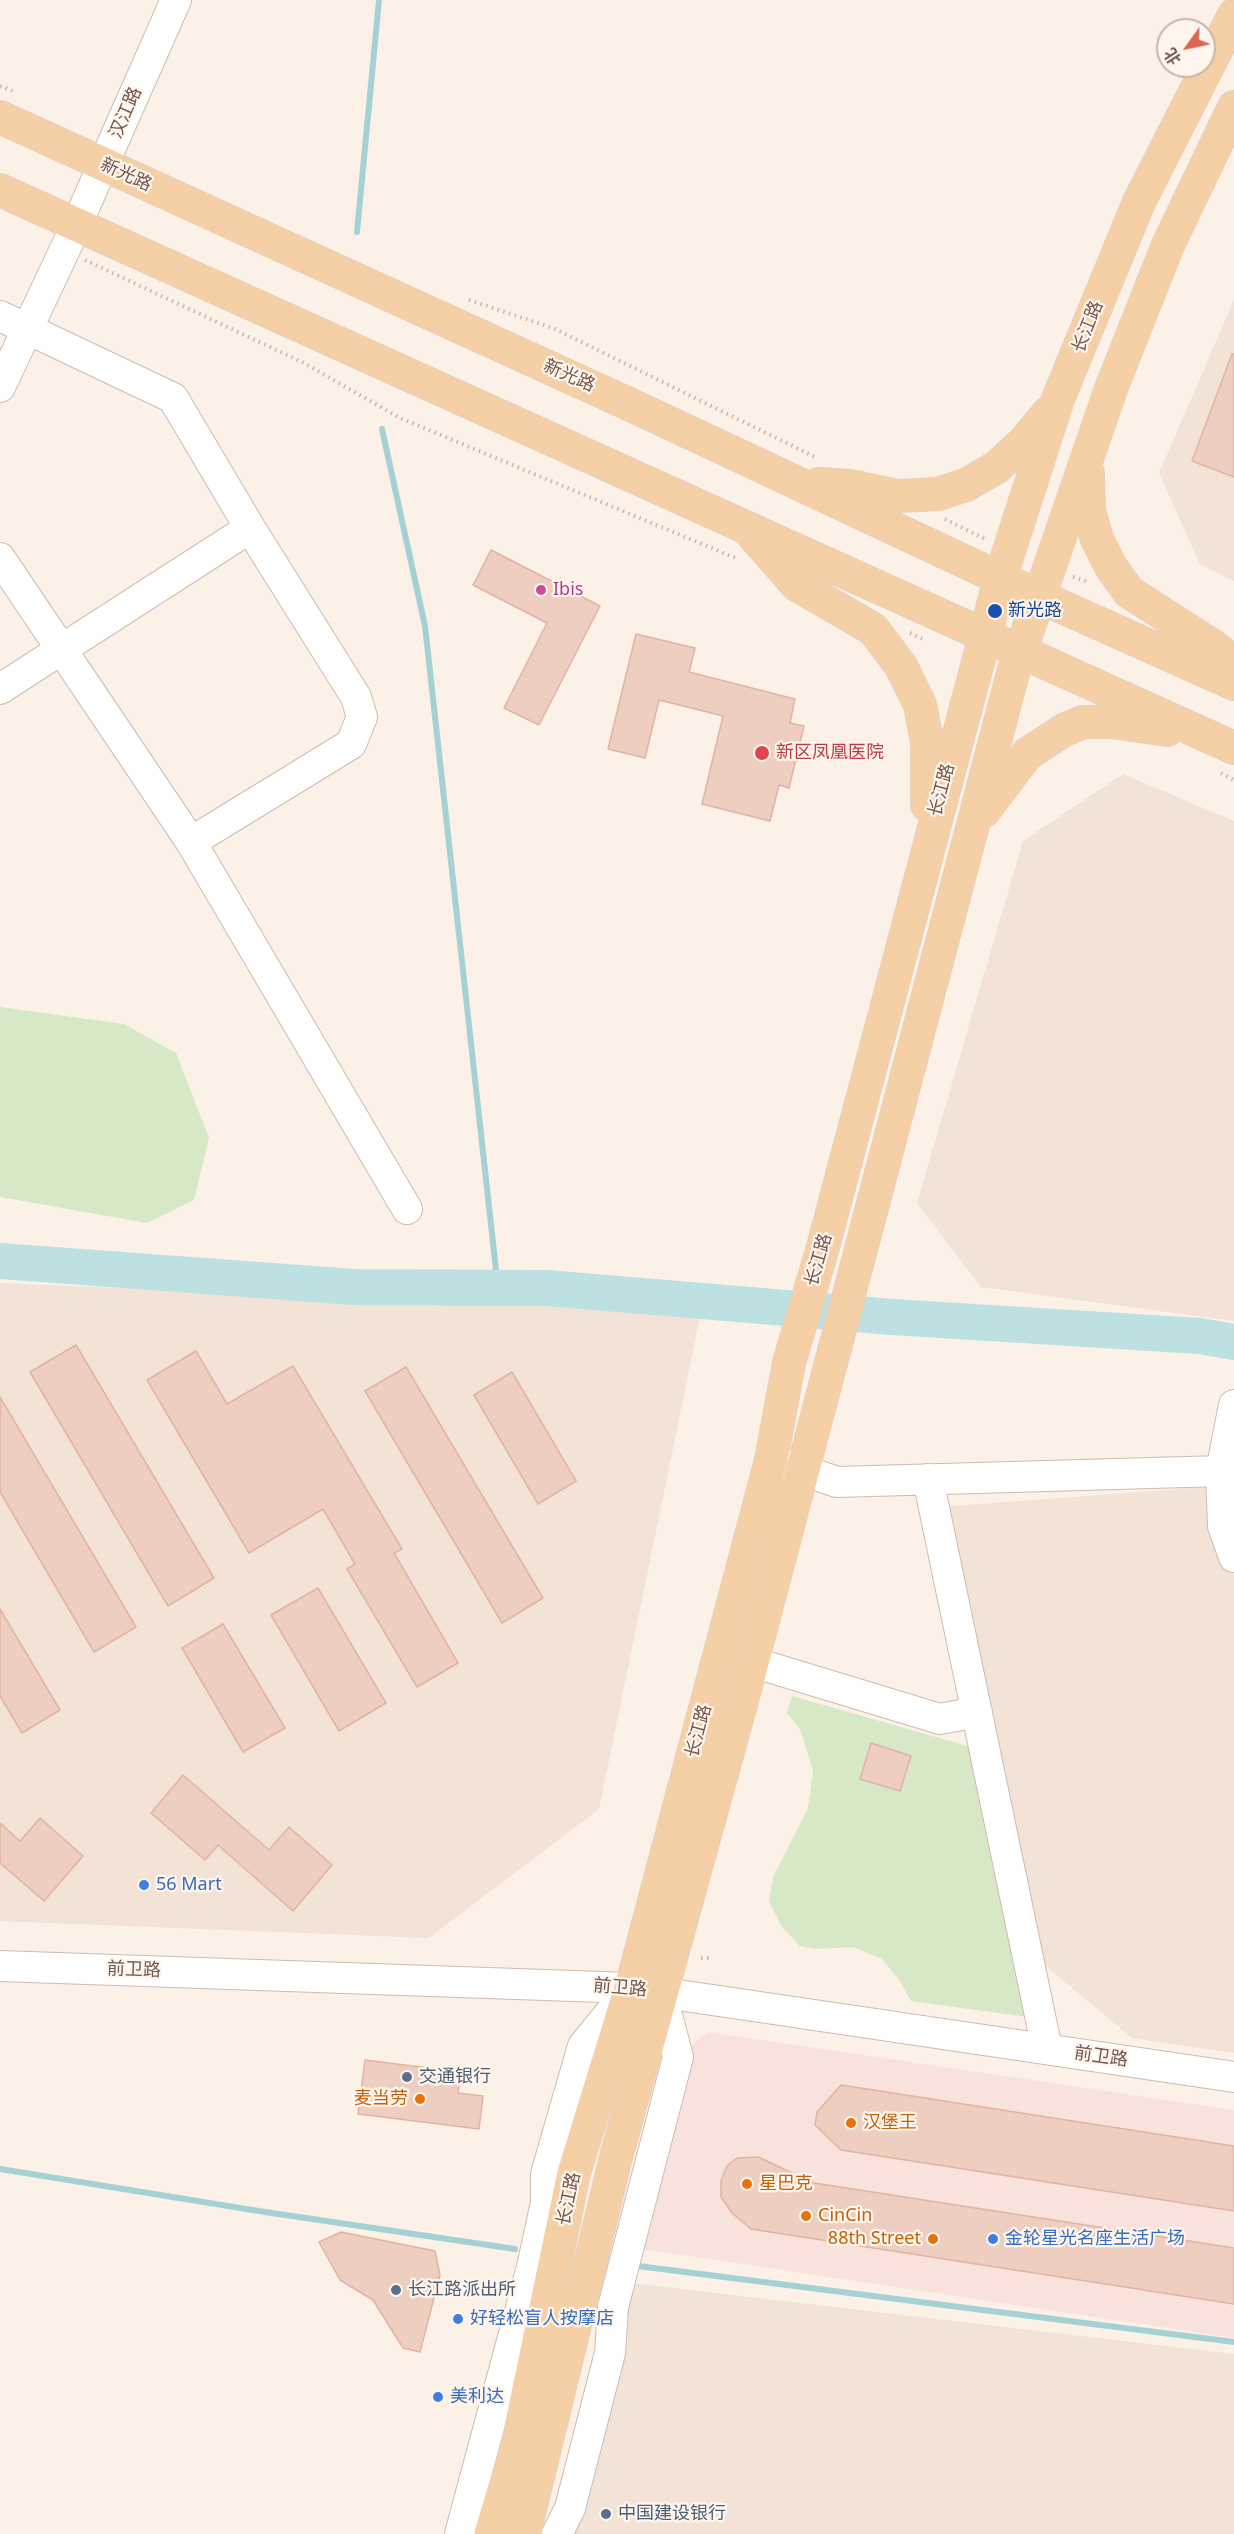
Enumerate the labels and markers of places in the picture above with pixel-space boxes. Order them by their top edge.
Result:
place label: Ibis [553,579,583,601]
marker: Ibis [534,583,548,597]
place label: 新光路 [1008,600,1062,622]
marker: 新光路 [986,602,1004,620]
place label: 新区凤凰医院 [776,742,884,764]
marker: 新区凤凰医院 [753,744,771,762]
place label: 56 Mart [156,1874,222,1896]
marker: 56 Mart [137,1878,151,1892]
place label: 交通银行 [419,2066,491,2088]
marker: 交通银行 [400,2070,414,2084]
place label: 麦当劳 [354,2088,408,2110]
marker: 麦当劳 [413,2092,427,2106]
place label: 汉堡王 [863,2112,917,2134]
marker: 汉堡王 [844,2116,858,2130]
place label: 星巴克 [759,2173,813,2195]
marker: 星巴克 [740,2177,754,2191]
place label: CinCin [818,2205,872,2227]
marker: CinCin [799,2209,813,2223]
place label: 88th Street [828,2228,921,2250]
place label: 金轮星光名座生活广场 [1005,2228,1185,2250]
marker: 88th Street [926,2232,940,2246]
marker: 金轮星光名座生活广场 [986,2232,1000,2246]
place label: 长江路派出所 [408,2279,516,2301]
marker: 长江路派出所 [389,2283,403,2297]
place label: 好轻松盲人按摩店 [470,2308,614,2330]
marker: 好轻松盲人按摩店 [451,2312,465,2326]
place label: 美利达 [450,2386,504,2408]
marker: 美利达 [431,2390,445,2404]
place label: 中国建设银行 [618,2503,726,2525]
marker: 中国建设银行 [599,2507,613,2521]

